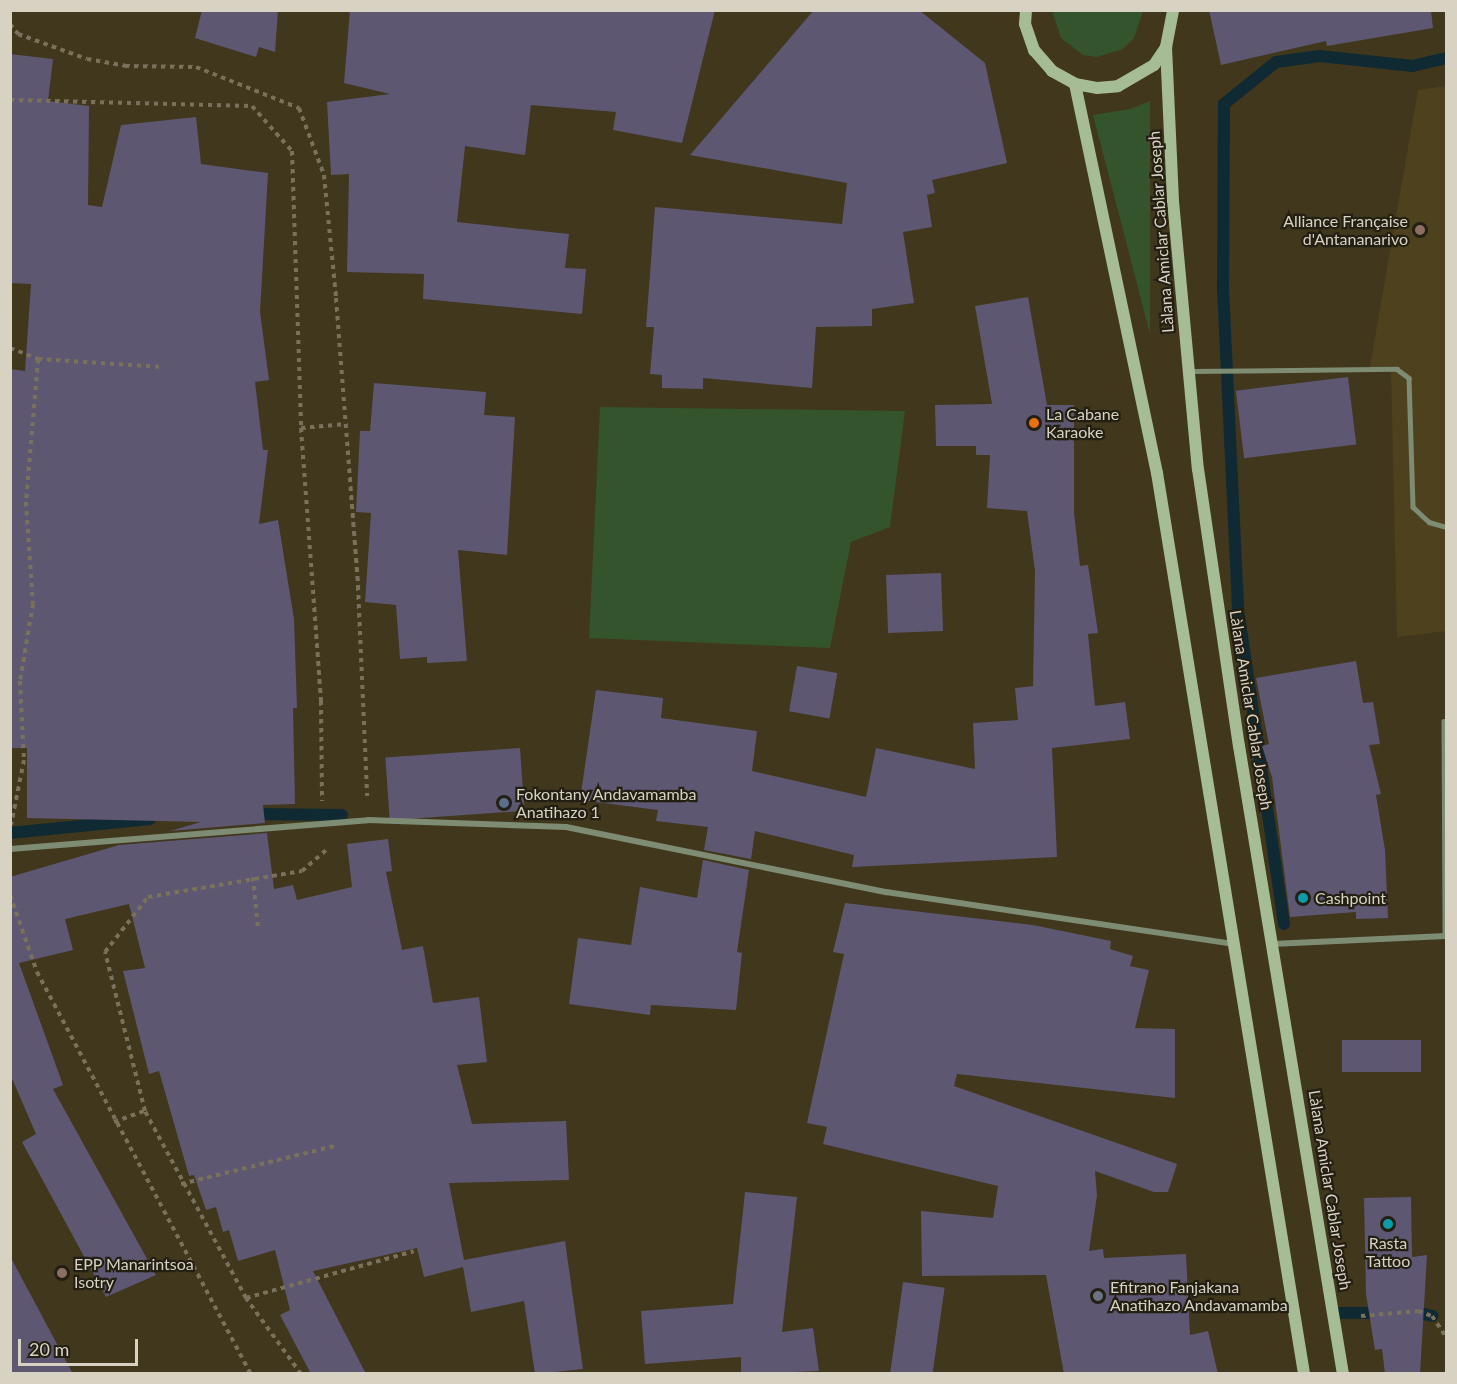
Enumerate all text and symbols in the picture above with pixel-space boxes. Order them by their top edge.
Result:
street label: Làlana Amiclar Cablar Joseph [1144,130,1178,334]
place label: Alliance Française d'Antananarivo [1283,211,1408,249]
marker: Alliance Française d'Antananarivo [1413,223,1427,237]
place label: La Cabane Karaoke [1046,404,1119,442]
marker: La Cabane Karaoke [1027,416,1041,430]
street label: Làlana Amiclar Cablar Joseph [1226,608,1276,812]
place label: Fokontany Andavamamba Anatihazo 1 [516,784,697,822]
marker: Fokontany Andavamamba Anatihazo 1 [497,796,511,810]
place label: Cashpoint [1315,888,1386,908]
marker: Cashpoint [1296,891,1310,905]
street label: Làlana Amiclar Cablar Joseph [1305,1088,1355,1292]
marker: Rasta Tattoo [1381,1217,1395,1231]
place label: Rasta Tattoo [1366,1233,1410,1271]
place label: EPP Manarintsoa Isotry [74,1254,194,1292]
marker: EPP Manarintsoa Isotry [55,1266,69,1280]
place label: Efitrano Fanjakana Anatihazo Andavamamba [1110,1277,1288,1315]
marker: Efitrano Fanjakana Anatihazo Andavamamba [1091,1289,1105,1303]
scale bar [21,1327,141,1365]
text: 20 m [29,1338,69,1360]

